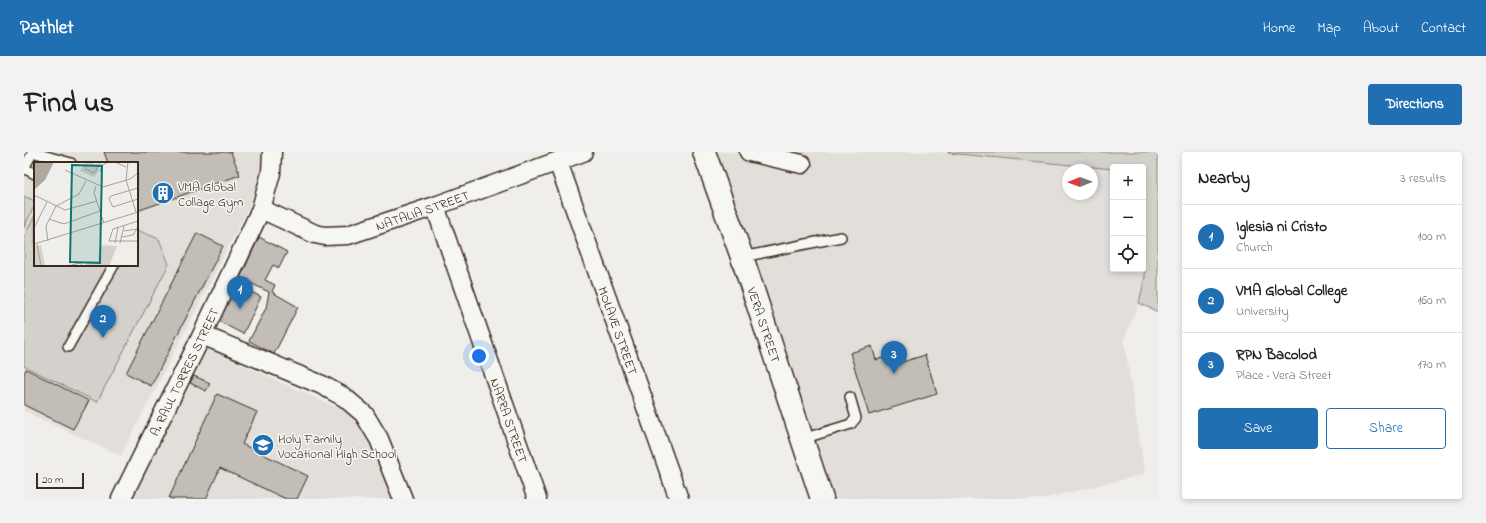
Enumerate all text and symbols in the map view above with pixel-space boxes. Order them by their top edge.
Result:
text: Pathlet [20,15,74,42]
text: Home [1263,18,1295,39]
text: Map [1317,18,1341,39]
text: About [1363,18,1399,39]
text: Contact [1421,18,1466,39]
text: Find us [24,84,114,125]
button: Directions [1368,84,1462,125]
inset map [34,162,138,266]
north arrow [1062,164,1098,200]
map controls [1110,164,1146,272]
button: + [1110,164,1146,200]
text: Nearby [1198,166,1250,191]
text: 3 results [1400,169,1446,188]
place label: VMA Global Collage Gym [177,178,243,213]
building icon: VMA Global Collage Gym [150,180,176,206]
street label: NATALIA STREET [373,186,473,236]
button: − [1110,200,1146,236]
text: Iglesia ni Cristo [1236,216,1327,238]
text: 1 [1209,227,1213,246]
text: 100 m [1417,227,1446,246]
button: locate [1110,236,1146,272]
text: Church [1236,238,1273,257]
pin: 1 [227,276,253,309]
text: VMA Global College [1236,280,1348,302]
street label: MOLAVE STREET [592,284,642,378]
street label: VERA STREET [741,284,785,366]
text: 2 [1208,291,1214,310]
text: 160 m [1417,291,1446,310]
text: University [1236,302,1289,321]
street label: A. RAUL TORRES STREET [146,304,225,440]
pin: 2 [90,305,116,338]
pin: 3 [881,341,907,374]
text: RPN Bacolod [1236,344,1317,366]
your location [469,346,489,366]
text: 3 [1208,355,1214,374]
text: 170 m [1418,355,1446,374]
text: Place · Vera Street [1236,366,1332,385]
street label: NARRA STREET [485,376,532,466]
button: Save [1198,408,1318,449]
button: Share [1326,408,1446,449]
place label: Holy Family Vocational High School [277,430,396,465]
school or university icon: Holy Family Vocational High School [250,432,276,458]
scale bar [36,471,84,490]
text: 20 m [42,472,64,488]

